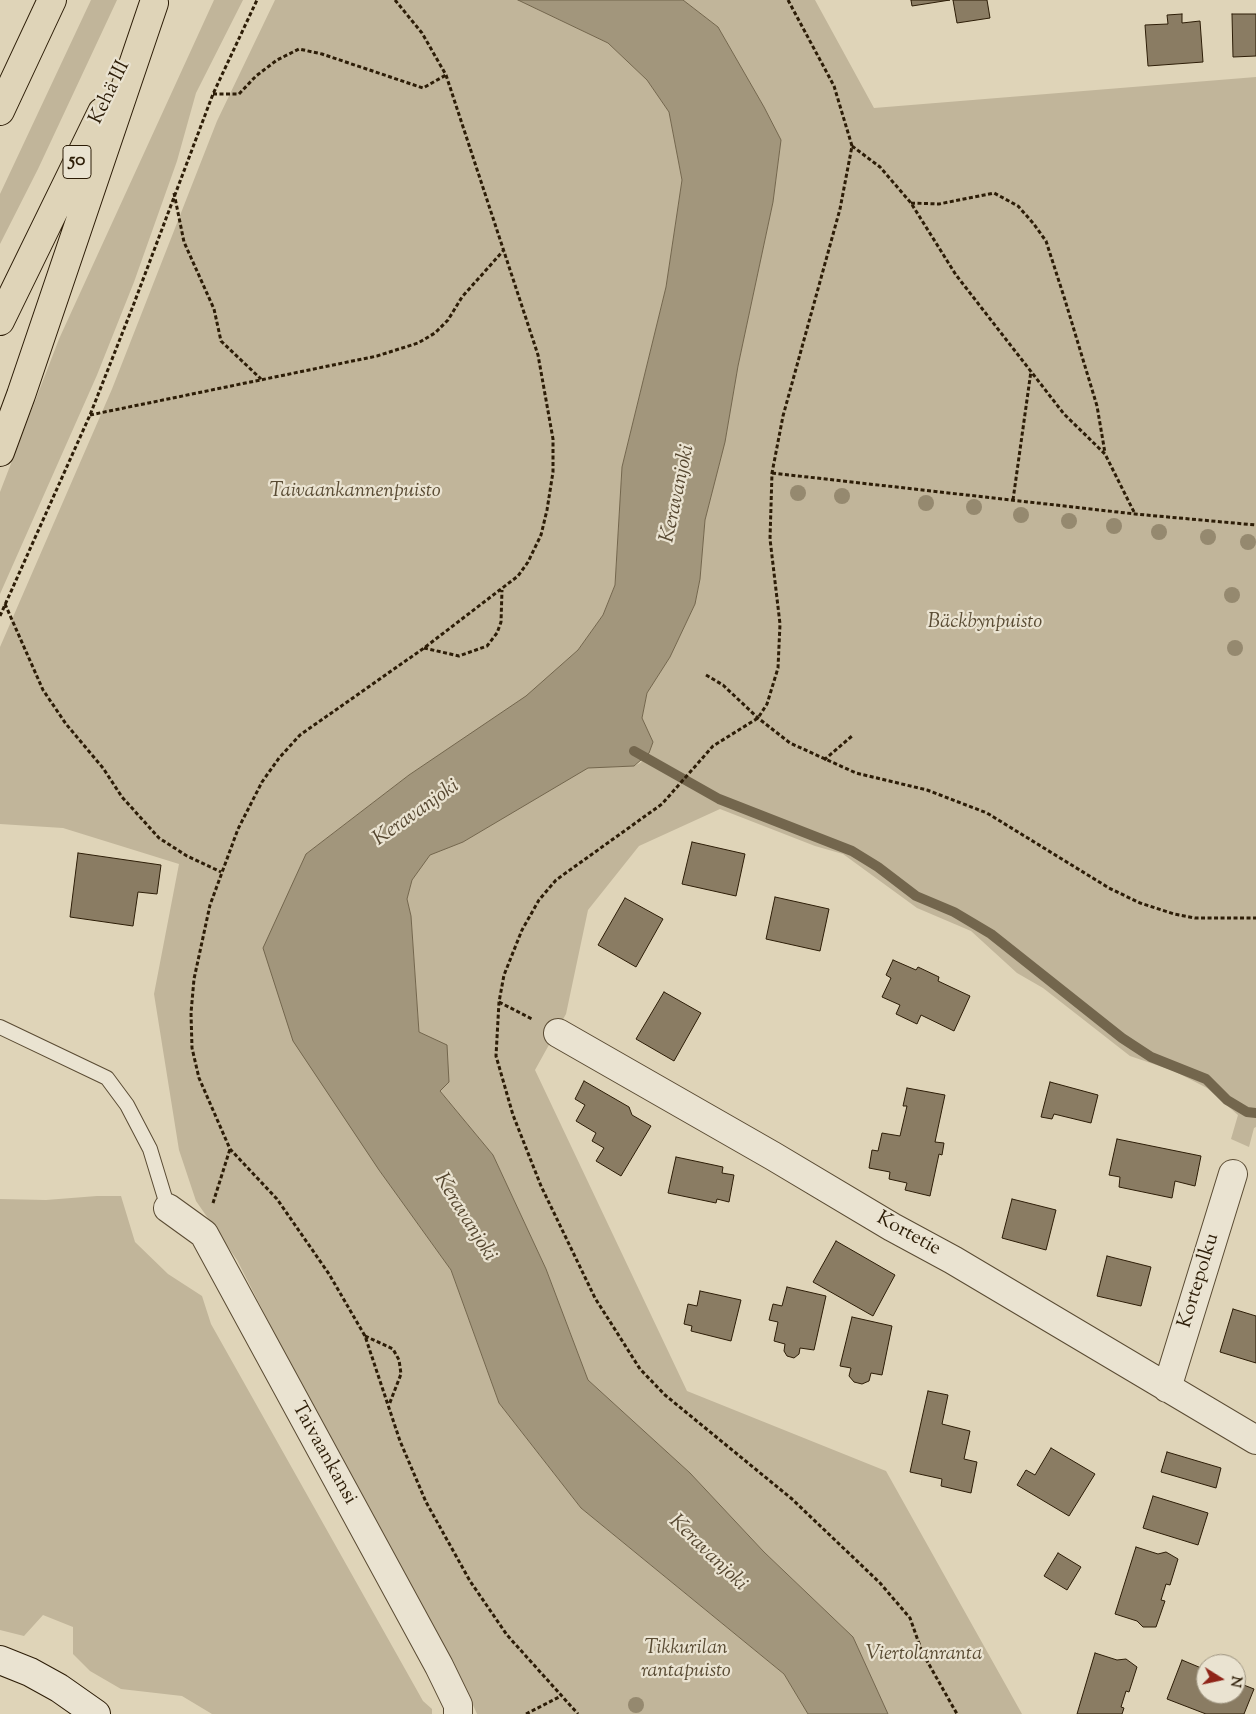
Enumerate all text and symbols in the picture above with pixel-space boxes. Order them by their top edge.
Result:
street label: Kehä III [85,57,137,129]
road number: 50 [63,146,91,178]
water label: Keravanjoki [656,443,702,545]
park label: Taivaankannenpuisto [269,481,441,505]
park label: Bäckbynpuisto [928,612,1042,636]
water label: Keravanjoki [369,775,465,853]
water label: Keravanjoki [427,1169,501,1267]
street label: Kortetie [872,1208,944,1262]
street label: Kortepolku [1174,1231,1226,1331]
street label: Taivaankansi [285,1399,361,1509]
water label: Keravanjoki [662,1510,752,1598]
park label: Tikkurilan rantapuisto [641,1638,731,1685]
park label: Viertolanranta [866,1644,982,1668]
north arrow [1196,1654,1246,1704]
text: N [1224,1674,1246,1689]

